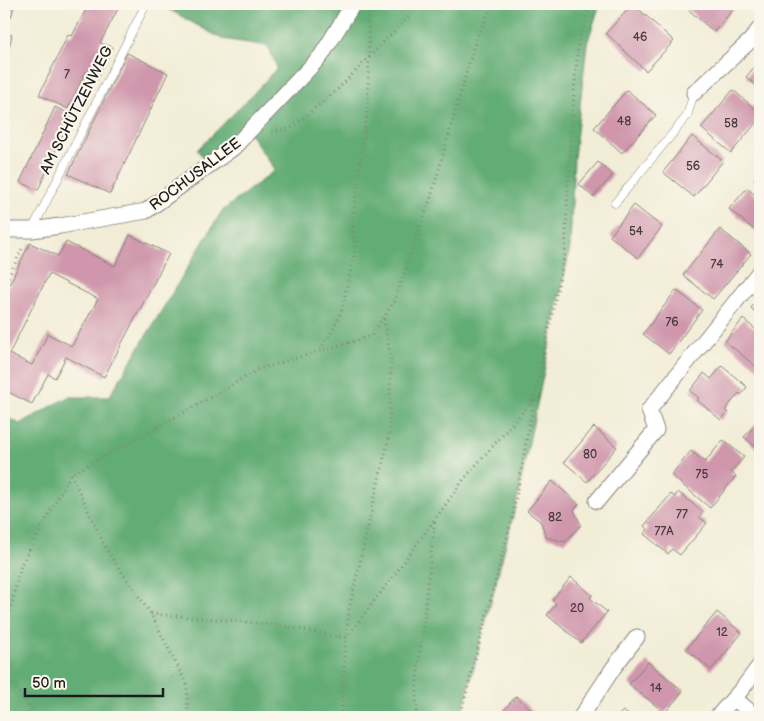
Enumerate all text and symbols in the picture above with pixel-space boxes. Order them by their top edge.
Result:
house number: 46 [633,30,647,45]
street label: AM SCHÜTZENWEG [36,43,117,177]
house number: 7 [64,67,70,82]
house number: 48 [617,114,631,129]
house number: 58 [724,116,738,131]
street label: ROCHUSALLEE [146,134,245,215]
house number: 56 [686,159,700,174]
house number: 54 [629,224,644,239]
house number: 74 [710,257,724,272]
house number: 76 [665,315,679,330]
house number: 80 [583,447,597,462]
house number: 75 [696,467,709,482]
house number: 77 [676,507,688,522]
house number: 82 [548,510,562,525]
house number: 77A [654,524,674,539]
house number: 20 [570,601,584,616]
house number: 12 [716,625,728,640]
scale bar [25,666,162,698]
text: 50 m [32,674,66,693]
house number: 14 [650,681,663,696]

